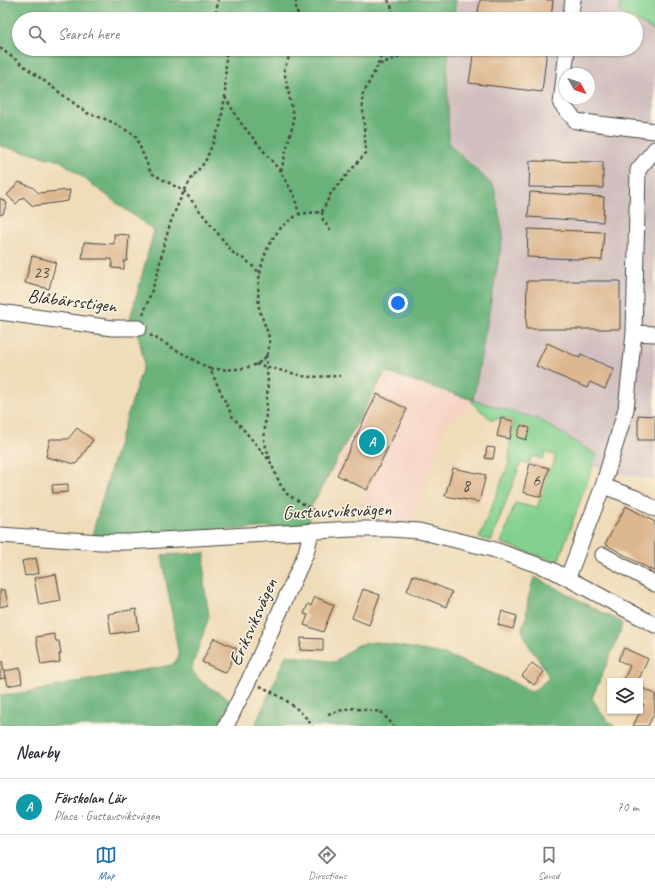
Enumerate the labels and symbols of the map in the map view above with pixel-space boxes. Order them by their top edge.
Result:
north arrow [559,68,595,104]
house number: 23 [33,262,50,283]
street label: Blåbärsstigen [26,284,119,319]
your location [388,293,408,313]
pin: A [359,427,385,457]
house number: 6 [532,470,541,491]
house number: 8 [462,475,472,496]
street label: Gustavsviksvägen [282,497,392,525]
street label: Eriksviksvägen [223,574,283,669]

